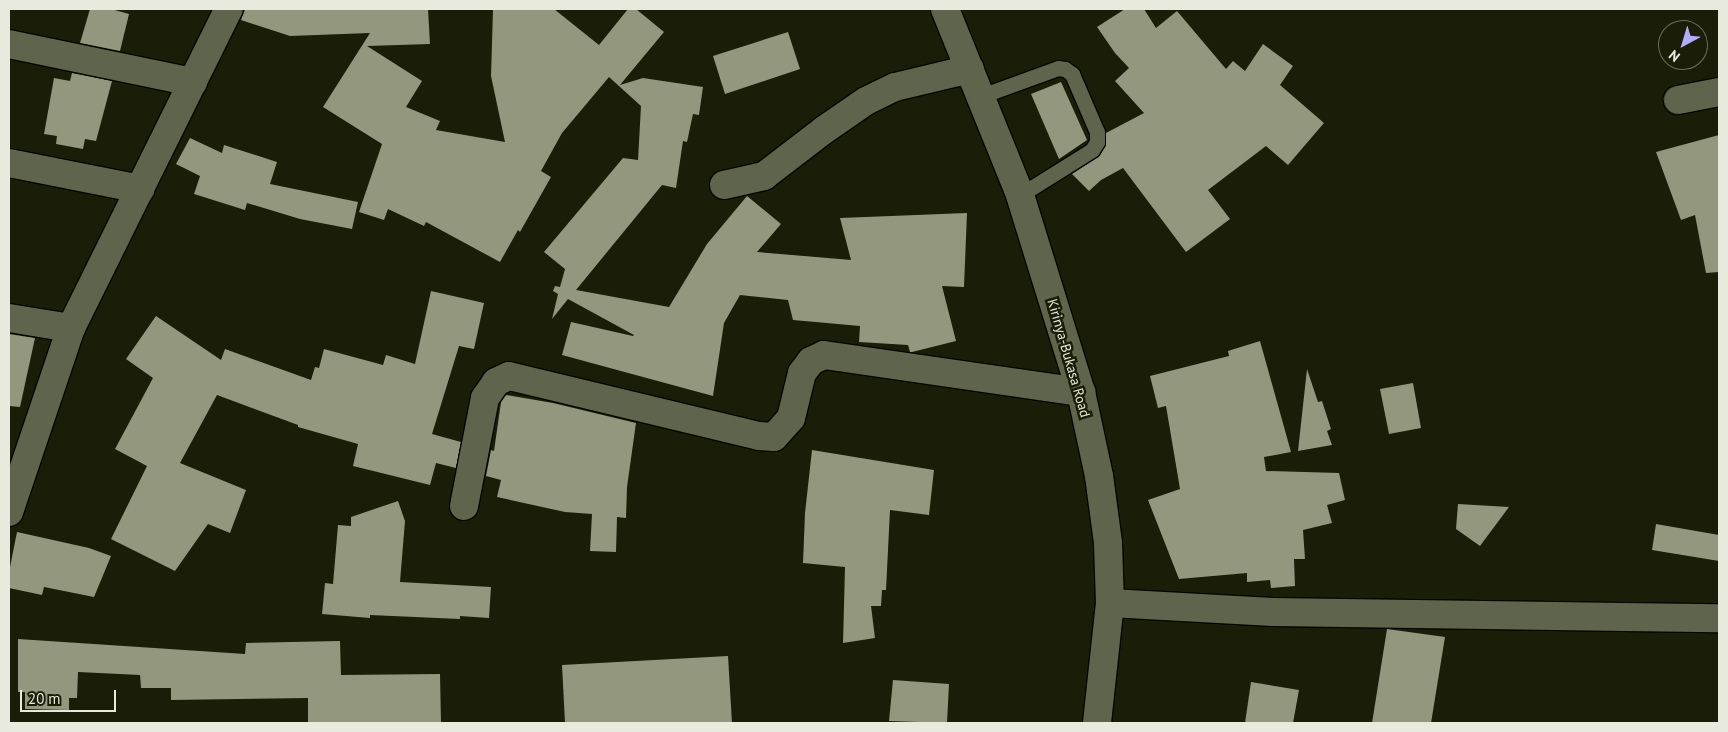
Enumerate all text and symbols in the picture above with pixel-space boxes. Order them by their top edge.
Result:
north arrow [1658,20,1708,70]
text: N [1665,46,1683,66]
street label: Kirinya-Bukasa Road [1044,297,1094,419]
scale bar [22,680,119,712]
text: 20 m [28,689,61,708]

